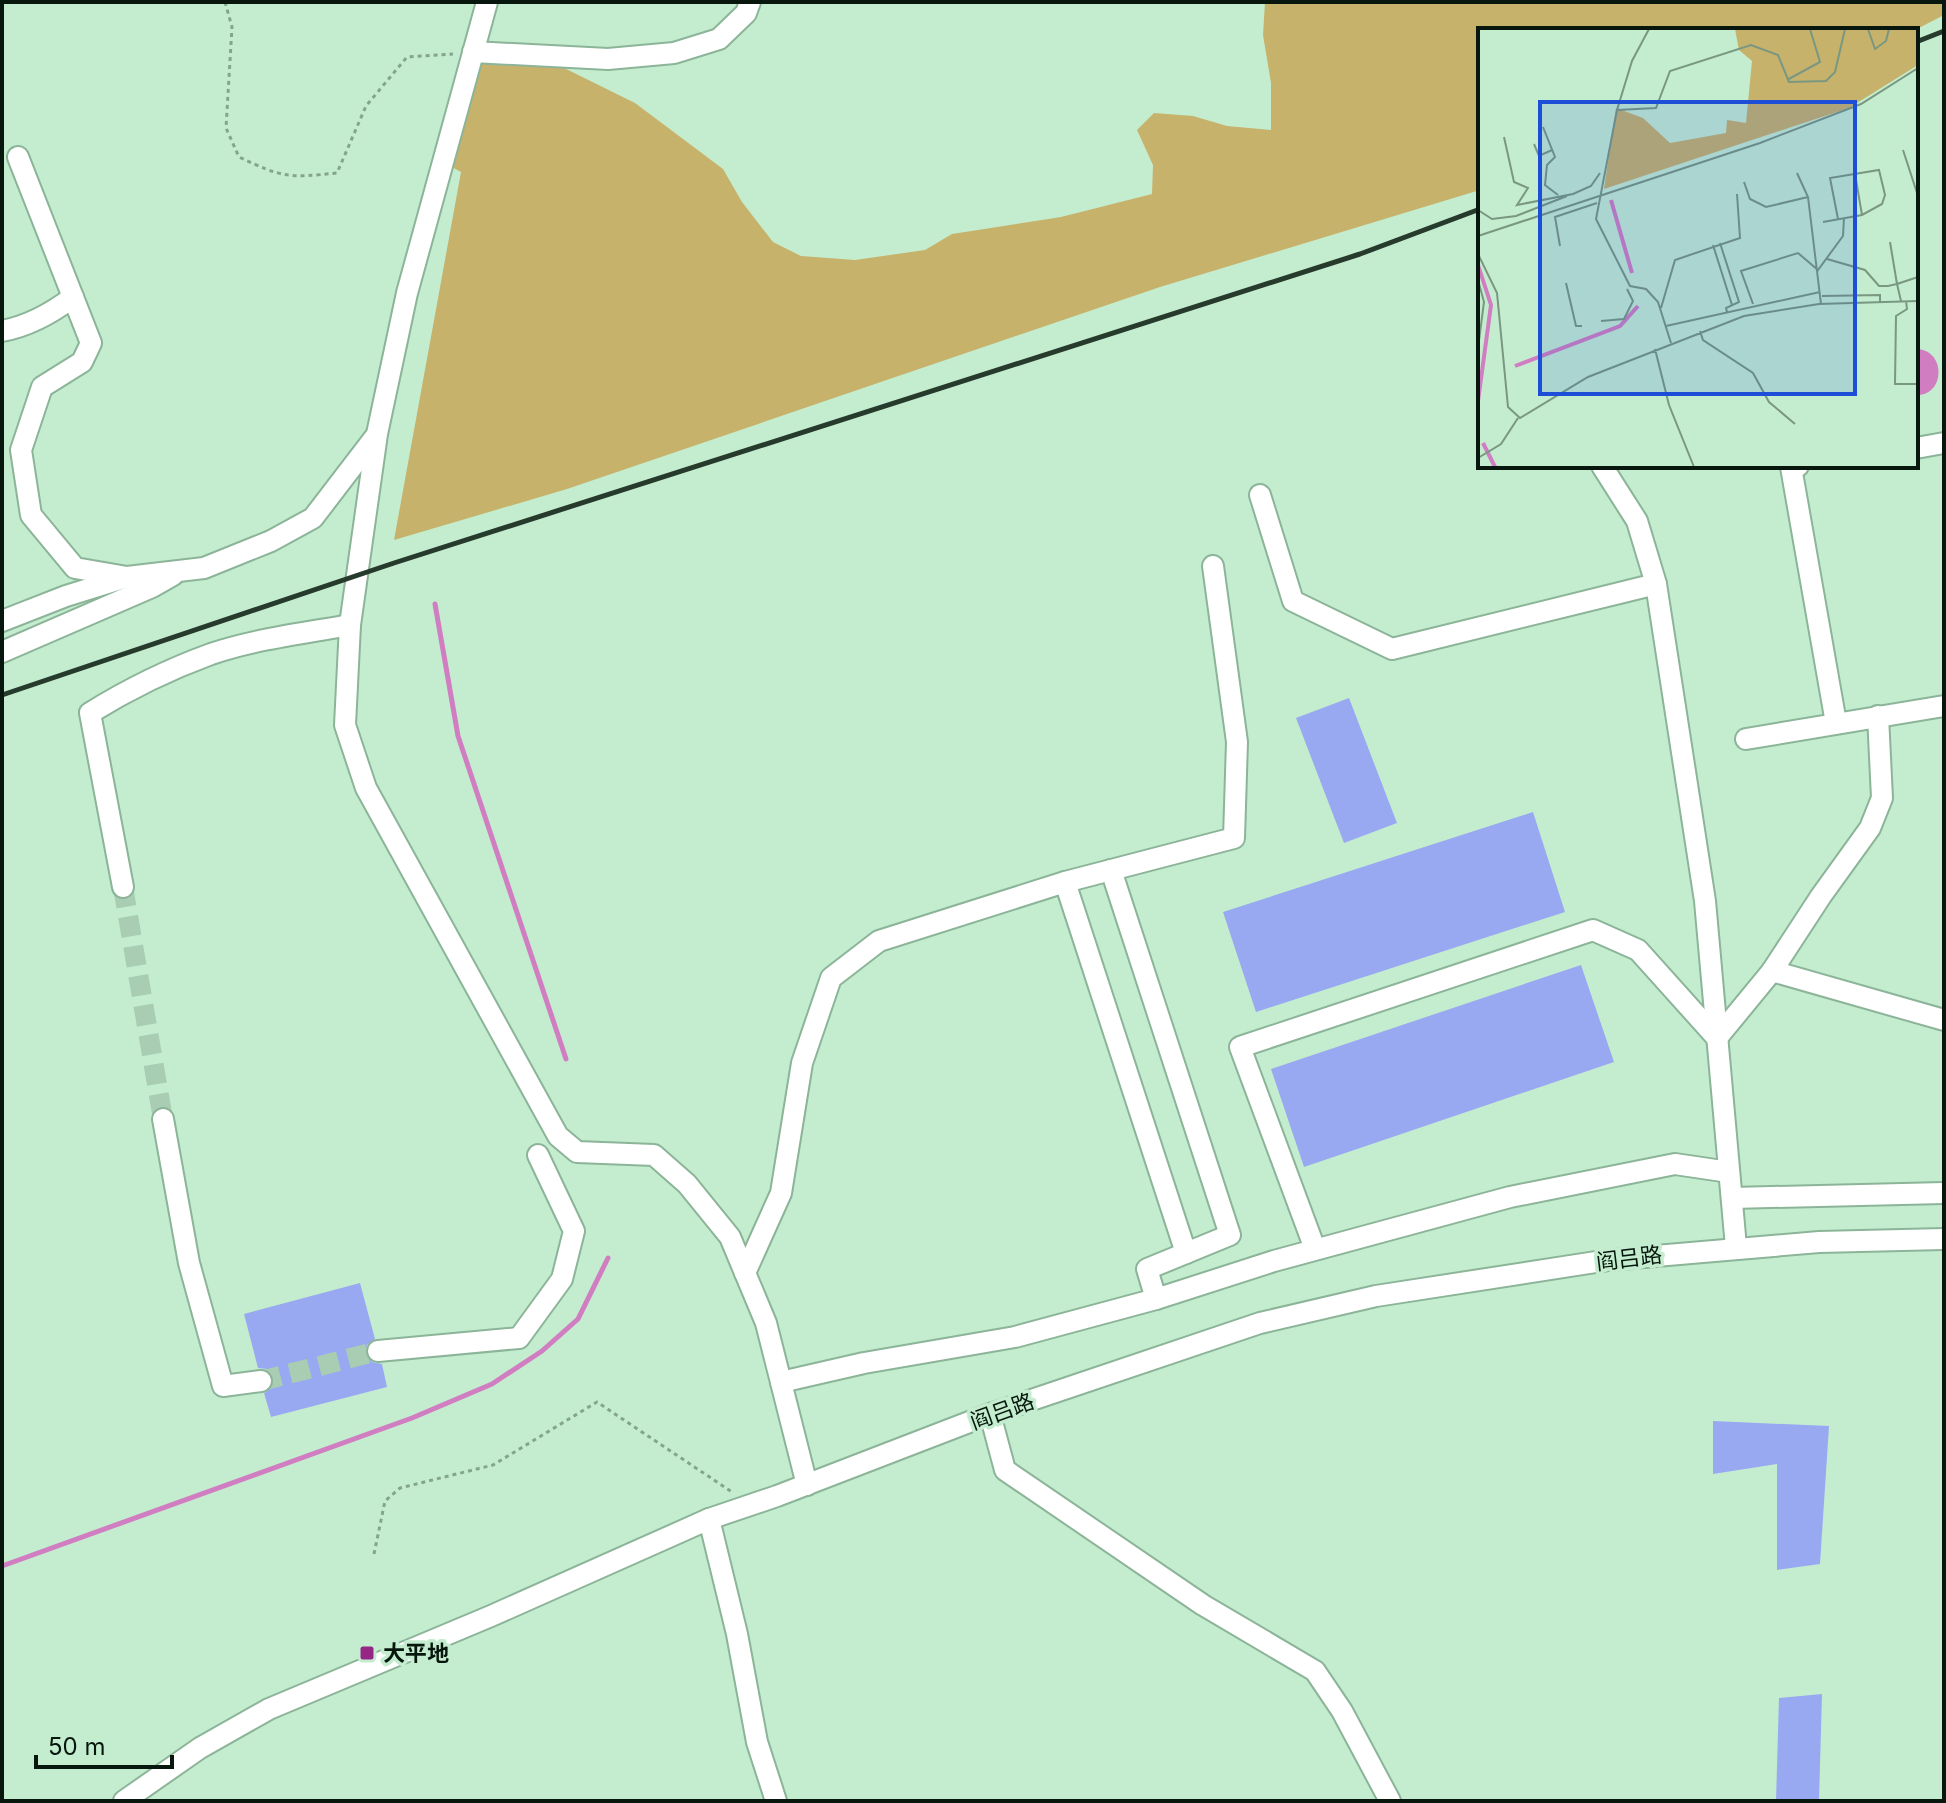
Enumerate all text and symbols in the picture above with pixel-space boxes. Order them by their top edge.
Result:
inset map [1478,28,1918,468]
street label: 阎吕路 [1595,1241,1663,1275]
street label: 阎吕路 [967,1387,1037,1435]
place label: 大平地 [383,1640,449,1666]
marker: 大平地 [358,1644,376,1662]
scale bar [36,1719,172,1769]
text: 50 m [48,1732,106,1761]

